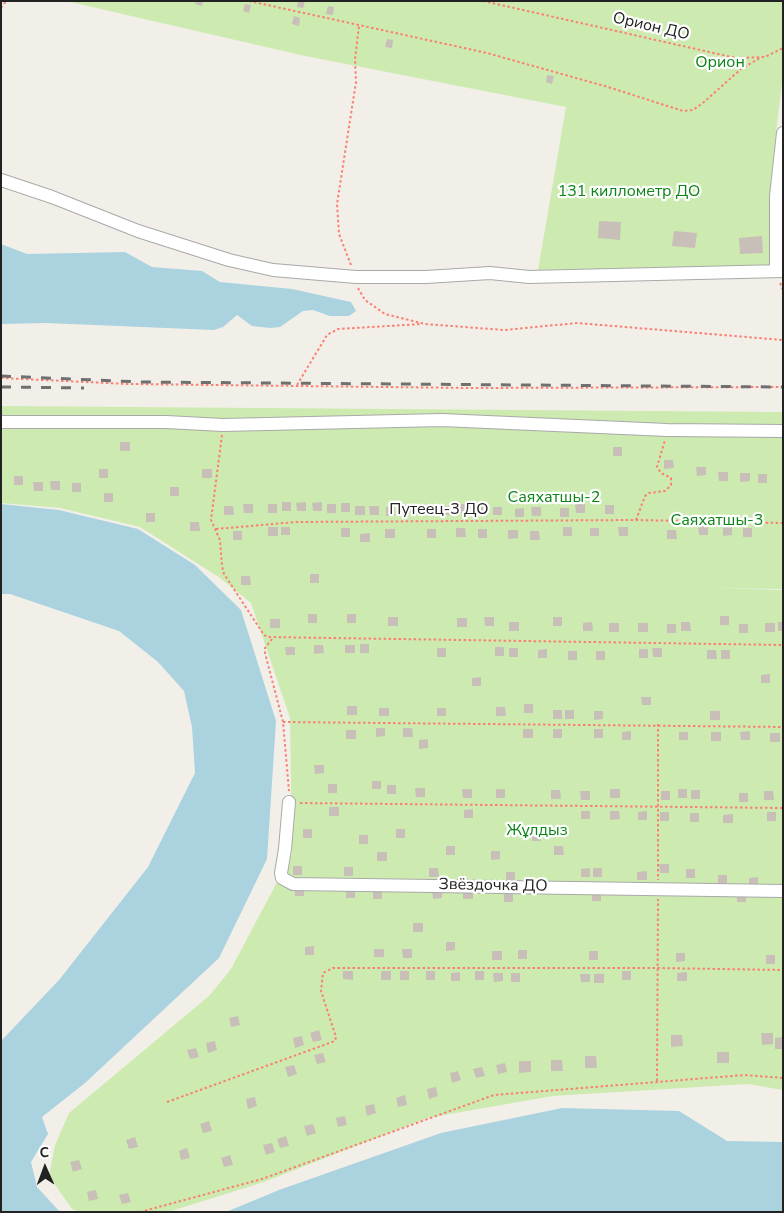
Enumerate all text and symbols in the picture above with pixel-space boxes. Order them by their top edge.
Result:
street label: Орион ДО [611,9,691,45]
park label: Орион [695,53,745,73]
park label: 131 киллометр ДО [558,182,700,202]
park label: Саяхатшы-2 [508,488,600,508]
street label: Путеец-3 ДО [389,500,489,520]
park label: Саяхатшы-3 [671,511,763,531]
park label: Жұлдыз [506,821,568,841]
street label: Звёздочка ДО [438,875,548,897]
north arrow [20,1143,70,1193]
text: С [39,1143,50,1162]

